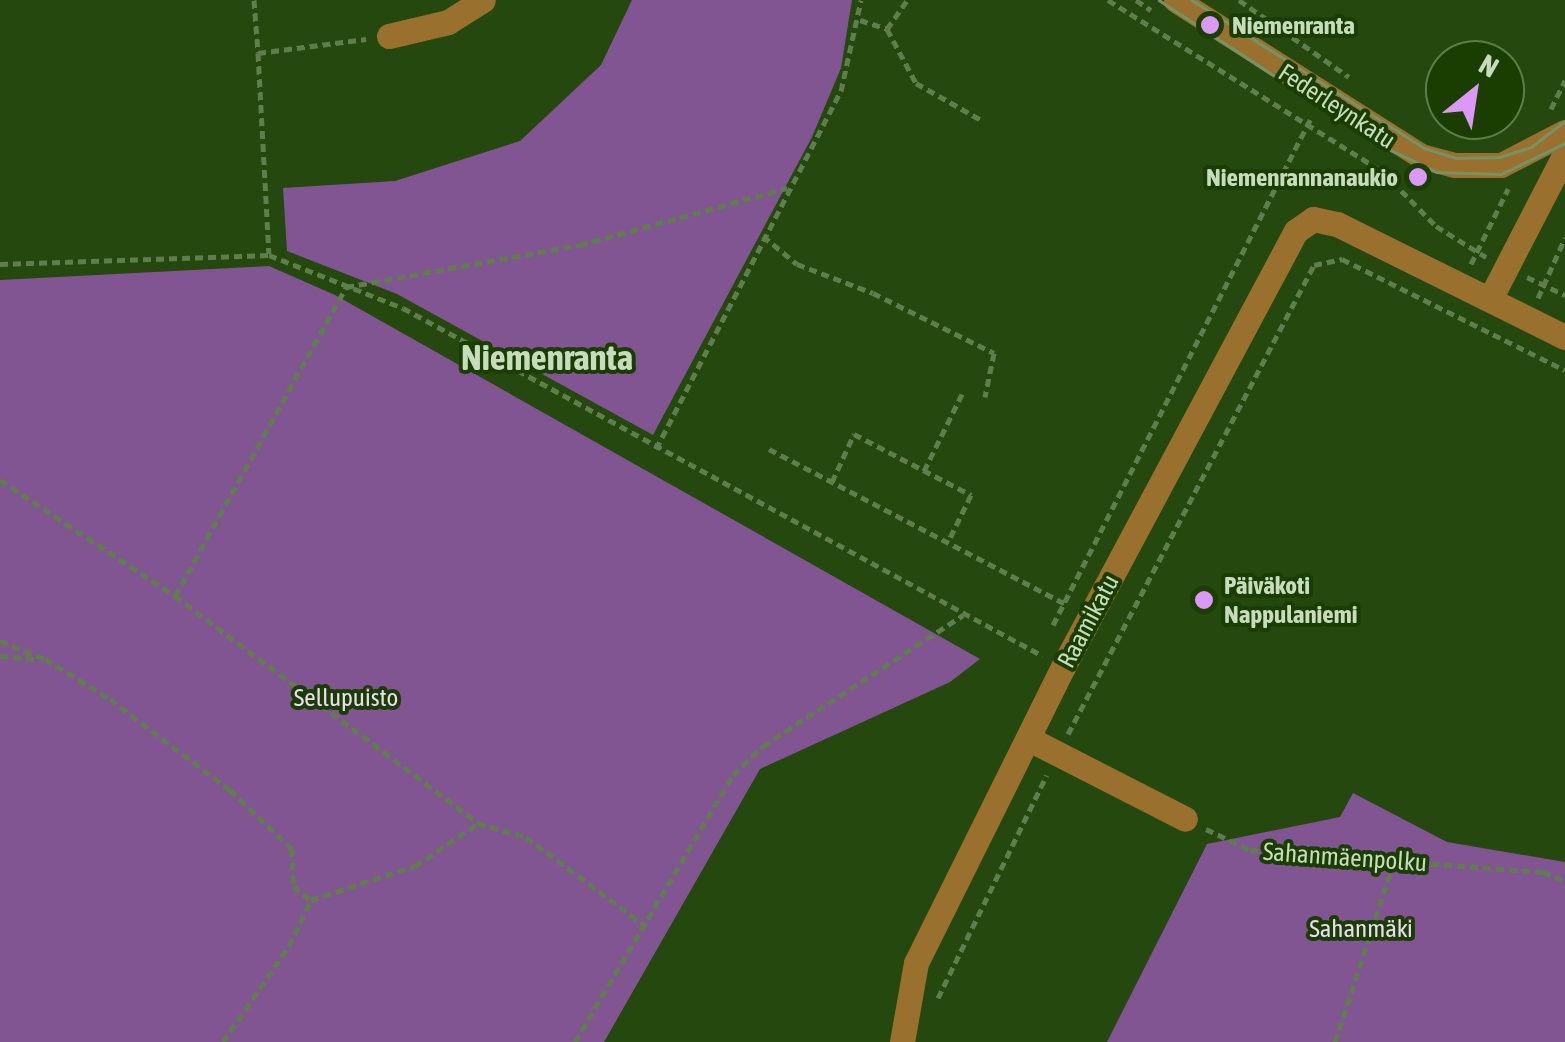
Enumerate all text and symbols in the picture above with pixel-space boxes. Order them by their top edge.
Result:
place label: Niemenranta [1232,10,1355,40]
marker: Niemenranta [1197,12,1223,38]
north arrow [1425,40,1525,140]
text: N [1474,48,1504,84]
street label: Federleynkatu [1273,57,1401,155]
place label: Niemenrannanaukio [1206,162,1398,192]
marker: Niemenrannanaukio [1407,166,1429,188]
district label: Niemenranta [461,336,633,378]
street label: Raamikatu [1051,569,1125,673]
place label: Päiväkoti Nappulaniemi [1224,571,1357,630]
marker: Päiväkoti Nappulaniemi [1193,589,1215,611]
park label: Sellupuisto [294,682,398,712]
street label: Sahanmäenpolku [1262,836,1428,878]
park label: Sahanmäki [1309,913,1413,943]

